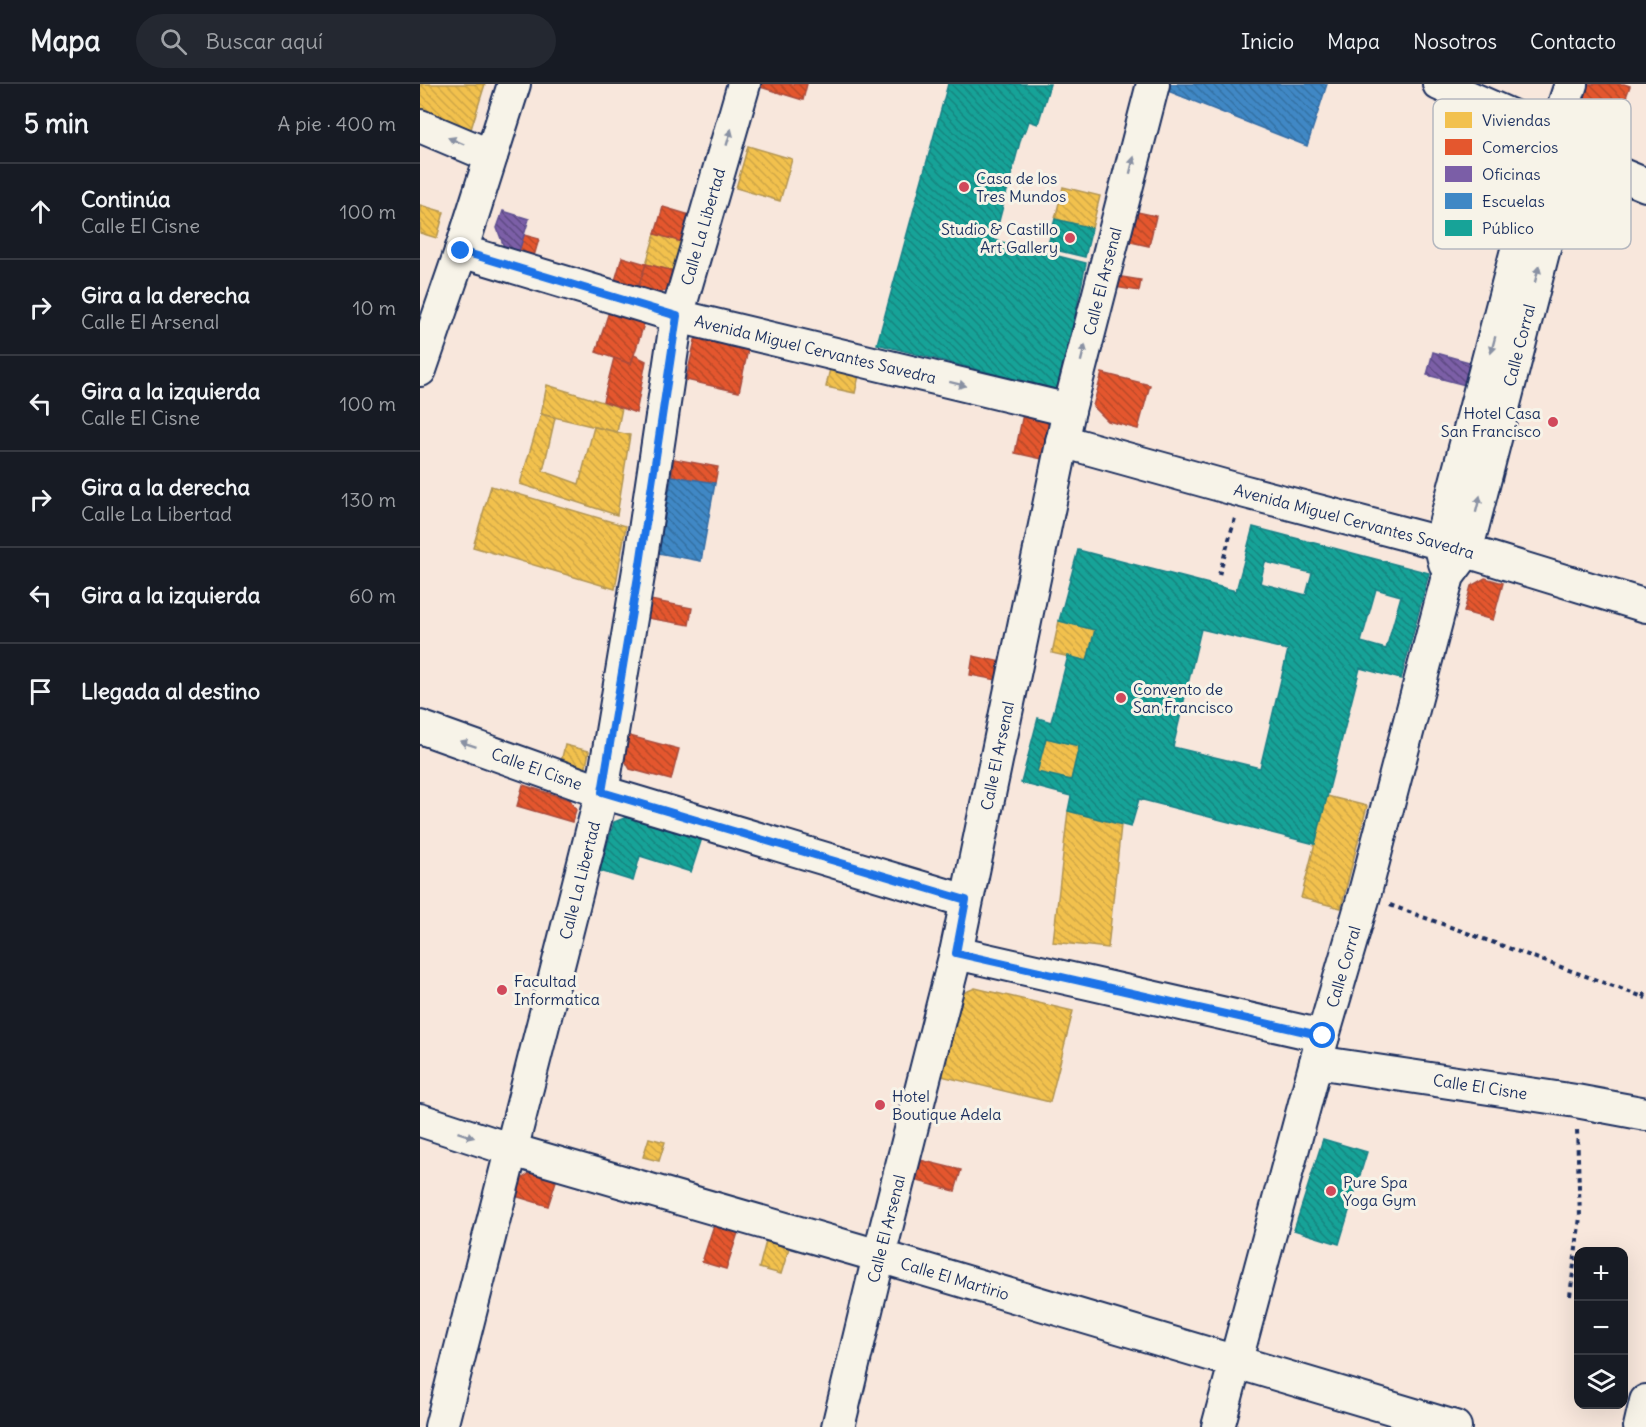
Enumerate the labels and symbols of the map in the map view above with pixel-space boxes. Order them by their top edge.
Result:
legend [1433,99,1631,249]
text: Viviendas [1482,110,1551,130]
one-way arrow [725,128,734,146]
one-way arrow [446,136,464,146]
text: Comercios [1482,137,1558,157]
one-way arrow [1127,155,1137,174]
text: Oficinas [1482,164,1541,184]
street label: Calle La Libertad [676,166,729,288]
place label: Casa de los Tres Mundos [976,168,1066,206]
marker: Casa de los Tres Mundos [957,180,971,194]
text: Escuelas [1482,191,1545,211]
text: Público [1482,218,1534,238]
place label: Studio & Castillo Art Gallery [941,219,1058,257]
street label: Calle El Arsenal [1079,225,1126,337]
marker: Studio & Castillo Art Gallery [1063,231,1077,245]
route end [447,237,473,263]
one-way arrow [1533,265,1543,284]
street label: Calle Corral [1499,302,1539,389]
street label: Avenida Miguel Cervantes Savedra [693,311,938,388]
one-way arrow [1487,335,1497,354]
one-way arrow [1079,344,1089,363]
one-way arrow [949,379,967,389]
place label: Hotel Casa San Francisco [1441,403,1541,441]
marker: Hotel Casa San Francisco [1546,415,1560,429]
street label: Avenida Miguel Cervantes Savedra [1232,479,1477,563]
one-way arrow [1474,495,1483,513]
place label: Convento de San Francisco [1133,679,1233,717]
marker: Convento de San Francisco [1114,691,1128,705]
street label: Calle El Arsenal [976,699,1018,812]
one-way arrow [459,739,477,749]
street label: Calle El Cisne [489,743,585,794]
street label: Calle La Libertad [555,819,604,941]
street label: Calle Corral [1322,924,1365,1010]
place label: Facultad Informatica [514,971,600,1009]
marker: Facultad Informatica [495,983,509,997]
route start [1309,1022,1335,1048]
street label: Calle El Cisne [1432,1070,1529,1104]
place label: Hotel Boutique Adela [892,1086,1001,1124]
marker: Hotel Boutique Adela [873,1098,887,1112]
one-way arrow [457,1131,475,1140]
place label: Pure Spa Yoga Gym [1343,1172,1416,1210]
street label: Calle El Arsenal [863,1173,909,1285]
marker: Pure Spa Yoga Gym [1324,1184,1338,1198]
street label: Calle El Martirio [898,1253,1012,1304]

